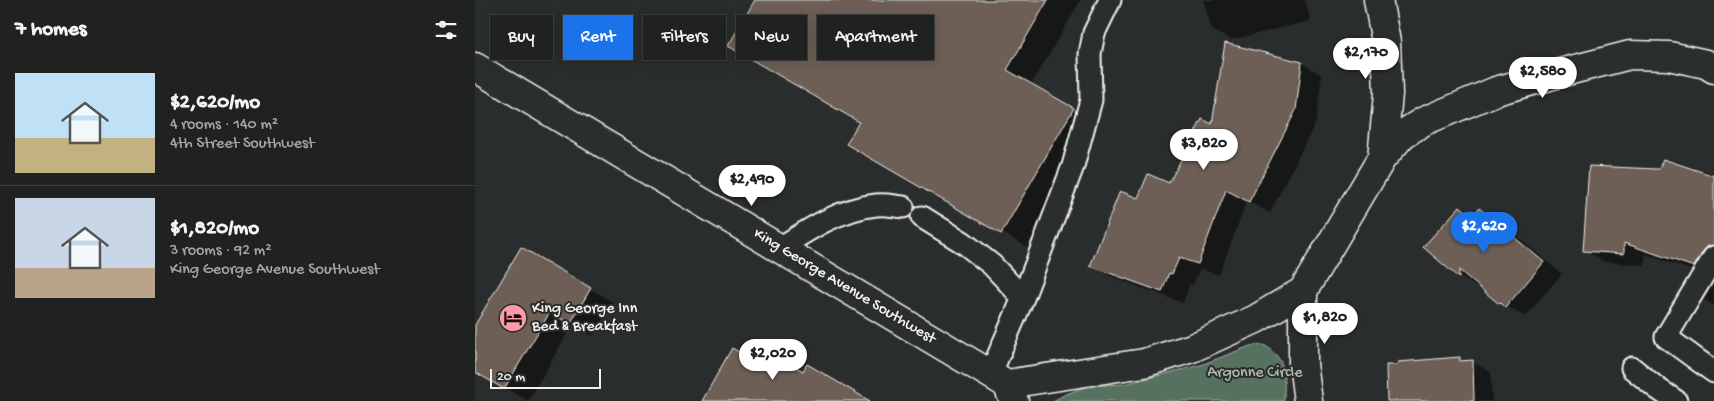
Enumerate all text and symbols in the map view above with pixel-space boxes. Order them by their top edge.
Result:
chip: Buy [490,15,553,60]
chip: Rent [563,15,633,60]
chip: Filters [643,15,726,60]
chip: New [736,15,807,60]
chip: Apartment [817,15,934,60]
icon: filters [432,16,460,44]
text: 7 homes [15,18,87,43]
pin: $2,170 [1325,38,1407,80]
text: $2,170 [1344,44,1388,63]
pin: $2,580 [1502,56,1584,99]
text: $2,580 [1520,63,1566,82]
text: $2,620/mo [170,91,260,116]
icon: home [55,93,115,153]
text: 4 rooms · 140 m² [170,116,278,135]
pin: $3,820 [1163,128,1245,171]
text: 4th Street Southwest [170,135,314,154]
text: $3,820 [1181,135,1227,154]
pin: $2,490 [711,164,793,207]
text: $2,490 [730,171,774,190]
pin: $2,620 [1443,212,1525,254]
text: $1,820/mo [170,217,259,242]
icon: home [55,218,115,278]
text: $2,620 [1461,218,1507,237]
street label: King George Avenue Southwest [749,225,940,350]
text: 3 rooms · 92 m² [170,242,272,261]
text: King George Avenue Southwest [170,261,380,280]
place label: King George Inn Bed & Breakfast [531,300,639,337]
pin: $1,820 [1284,302,1366,345]
hotel icon: King George Inn Bed & Breakfast [498,303,528,333]
text: $1,820 [1303,309,1347,328]
pin: $2,020 [732,338,814,381]
text: $2,020 [750,345,796,364]
park label: Argonne Circle [1208,364,1303,383]
scale bar [490,366,601,389]
text: 20 m [497,369,525,386]

